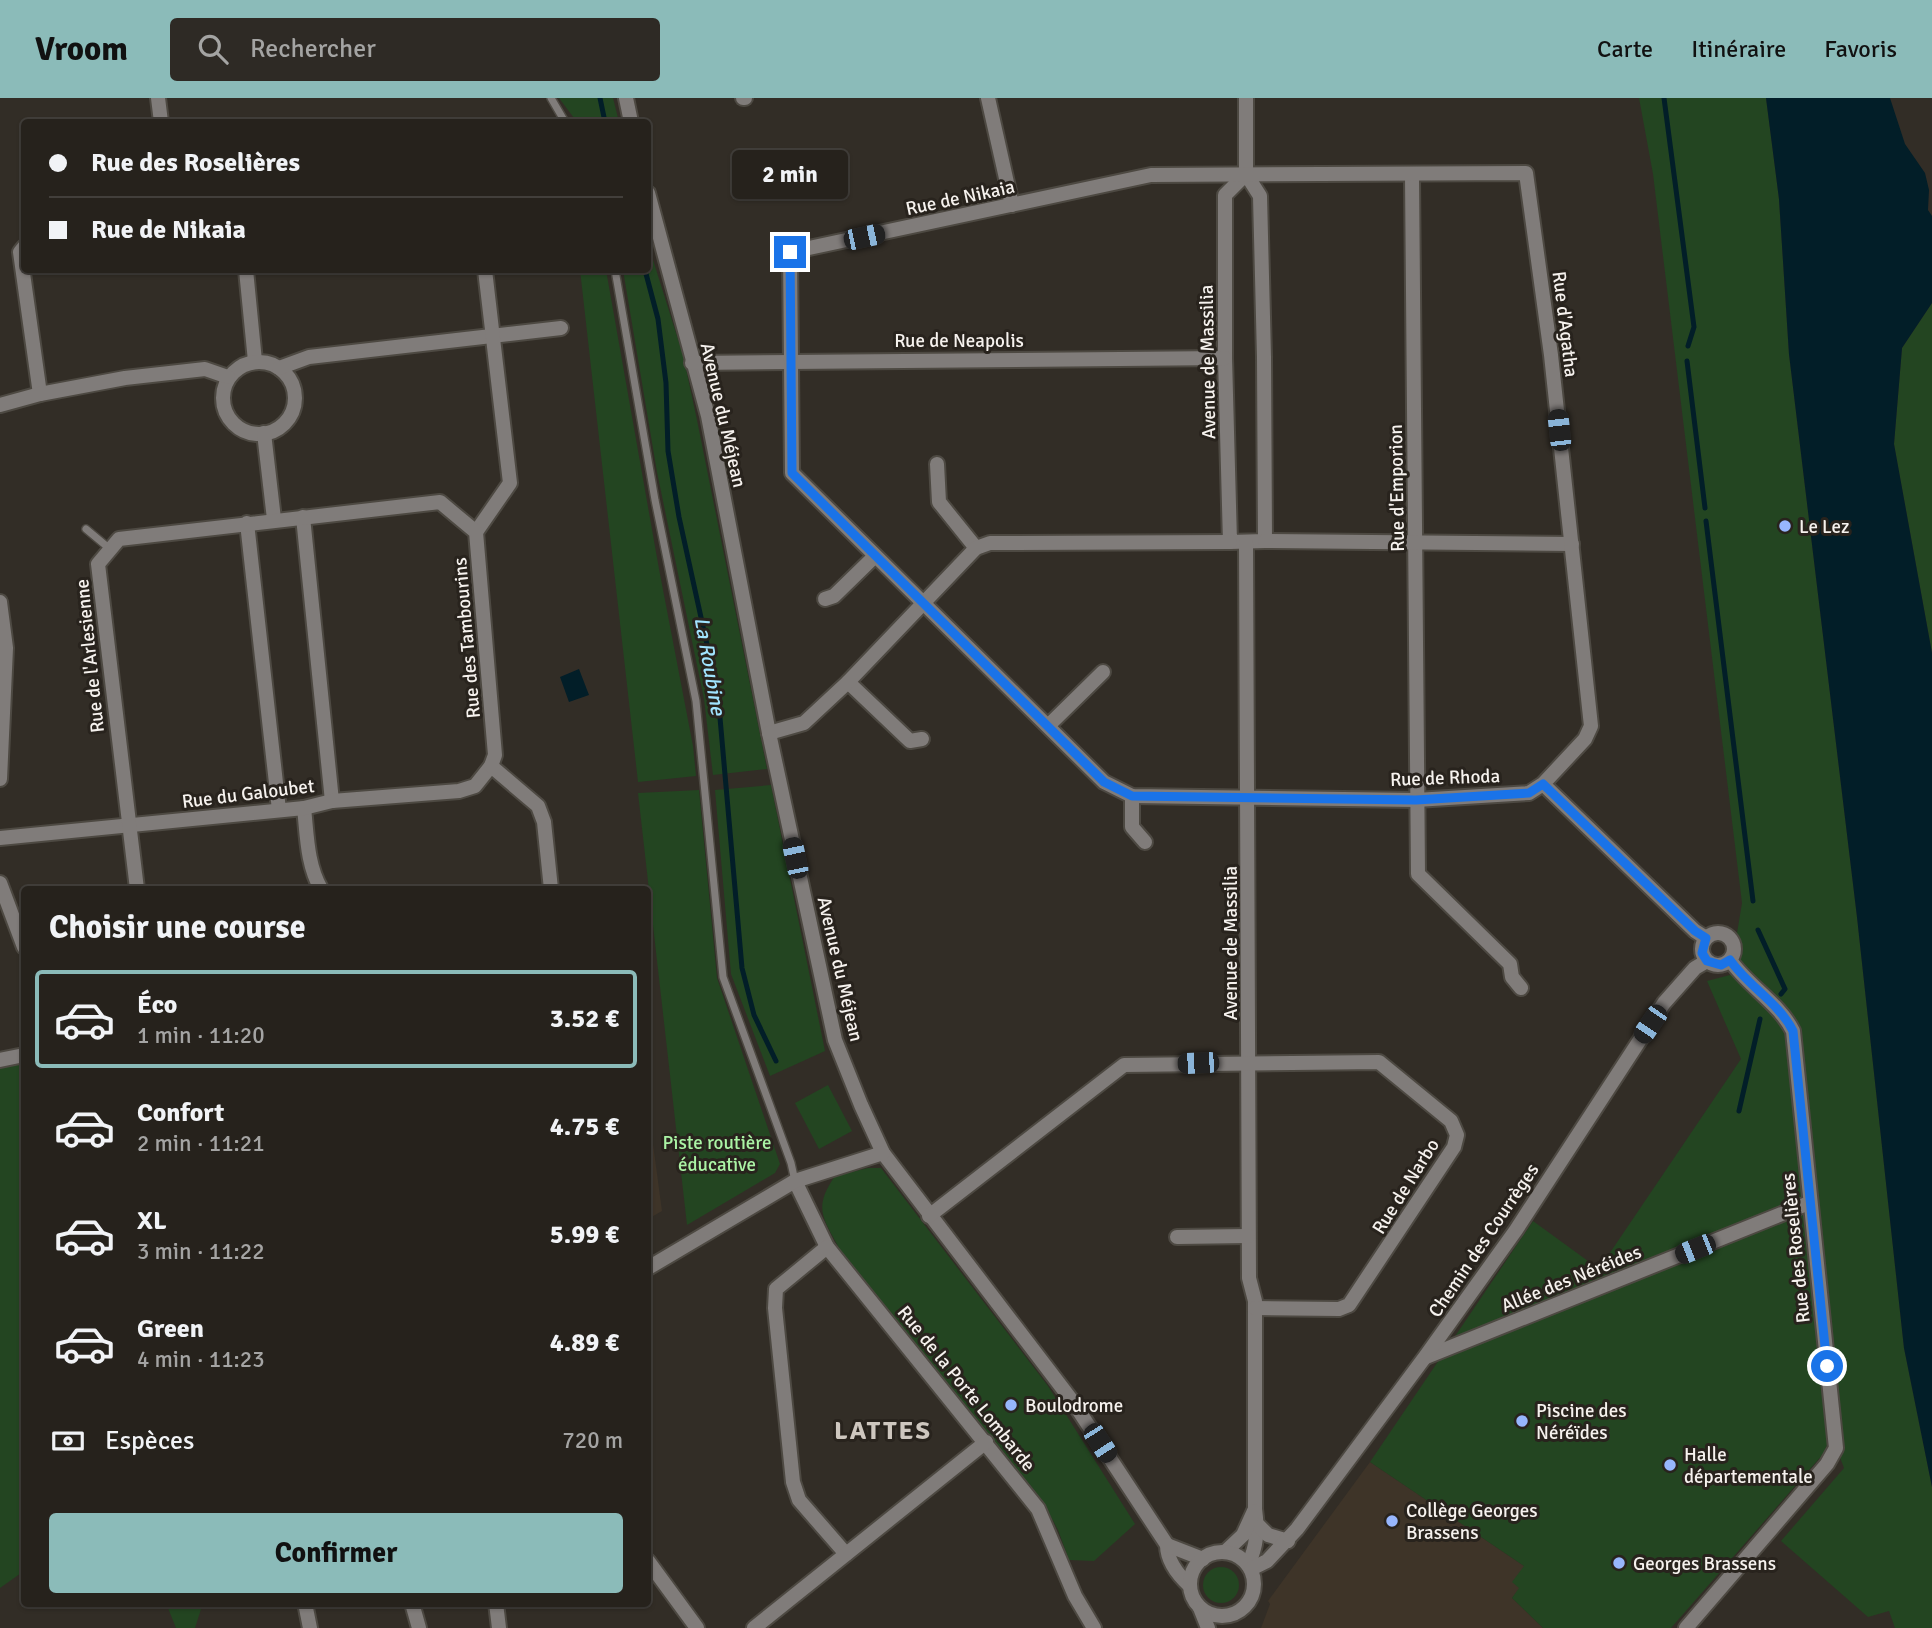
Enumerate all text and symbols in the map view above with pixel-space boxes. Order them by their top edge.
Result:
search box [170,18,660,81]
text: Vroom [35,29,128,70]
icon: search [194,30,232,68]
text: Rechercher [250,33,376,65]
text: Carte [1597,34,1653,64]
text: Itinéraire [1691,34,1786,64]
text: Favoris [1824,34,1897,64]
text: Rue des Roselières [91,147,300,179]
callout: 2 min [732,150,848,200]
text: 2 min [762,160,818,189]
street label: Rue de Nikaia [904,175,1017,221]
text: Rue de Nikaia [91,214,246,246]
car [842,222,887,252]
route end [774,236,806,268]
street label: Rue d'Agatha [1547,270,1583,378]
street label: Avenue de Massilia [1195,285,1221,439]
street label: Rue de Neapolis [894,329,1024,353]
street label: Avenue du Méjean [695,340,751,490]
car [1547,408,1572,452]
street label: Rue d'Emporion [1384,424,1410,552]
place label: Le Lez [1799,515,1850,539]
marker: Le Lez [1777,518,1793,534]
street label: Rue des Tambourins [448,557,486,719]
street label: Rue de l'Arlesienne [70,578,110,734]
water label: La Roubine [689,615,732,719]
street label: Rue de Rhoda [1390,764,1500,792]
street label: Rue du Galoubet [180,774,316,814]
car [781,835,810,881]
street label: Avenue de Massilia [1219,866,1243,1020]
street label: Avenue du Méjean [812,894,868,1044]
text: Choisir une course [49,908,306,947]
icon: car [53,988,116,1051]
text: Éco [137,989,177,1021]
car [1630,1001,1671,1047]
text: 3.52 € [550,1003,619,1035]
text: 1 min · 11:20 [137,1021,265,1050]
car [1177,1052,1220,1074]
icon: car [53,1096,116,1159]
text: Confort [137,1097,224,1129]
text: 4.75 € [550,1111,619,1143]
text: 2 min · 11:21 [137,1129,265,1158]
park label: Piste routière éducative [663,1131,771,1177]
street label: Rue de Narbo [1367,1134,1445,1239]
street label: Chemin des Courrèges [1423,1159,1544,1322]
street label: Rue des Roselières [1776,1172,1816,1324]
icon: car [53,1204,116,1267]
text: XL [137,1205,167,1237]
text: 5.99 € [550,1219,619,1251]
car [1672,1231,1719,1267]
text: 3 min · 11:22 [137,1237,265,1266]
street label: Allée des Néréides [1498,1240,1645,1318]
street label: Rue de la Porte Lombarde [892,1301,1040,1476]
icon: car [53,1312,116,1375]
text: Green [137,1313,204,1345]
text: 4.89 € [550,1327,619,1359]
text: 4 min · 11:23 [137,1345,265,1374]
route start [1811,1350,1843,1382]
place label: Boulodrome [1025,1394,1123,1418]
marker: Boulodrome [1003,1397,1019,1413]
place label: Piscine des Néréïdes [1536,1399,1627,1445]
marker: Piscine des Néréïdes [1514,1413,1530,1429]
district label: LATTES [834,1415,932,1447]
car [1080,1420,1121,1466]
icon: cash [49,1422,87,1460]
text: Espèces [105,1425,194,1457]
text: 720 m [562,1426,623,1455]
place label: Halle départementale [1684,1443,1813,1489]
marker: Halle départementale [1662,1457,1678,1473]
place label: Collège Georges Brassens [1406,1499,1537,1545]
button: Confirmer [49,1513,623,1593]
marker: Collège Georges Brassens [1384,1513,1400,1529]
place label: Georges Brassens [1633,1552,1776,1576]
marker: Georges Brassens [1611,1555,1627,1571]

